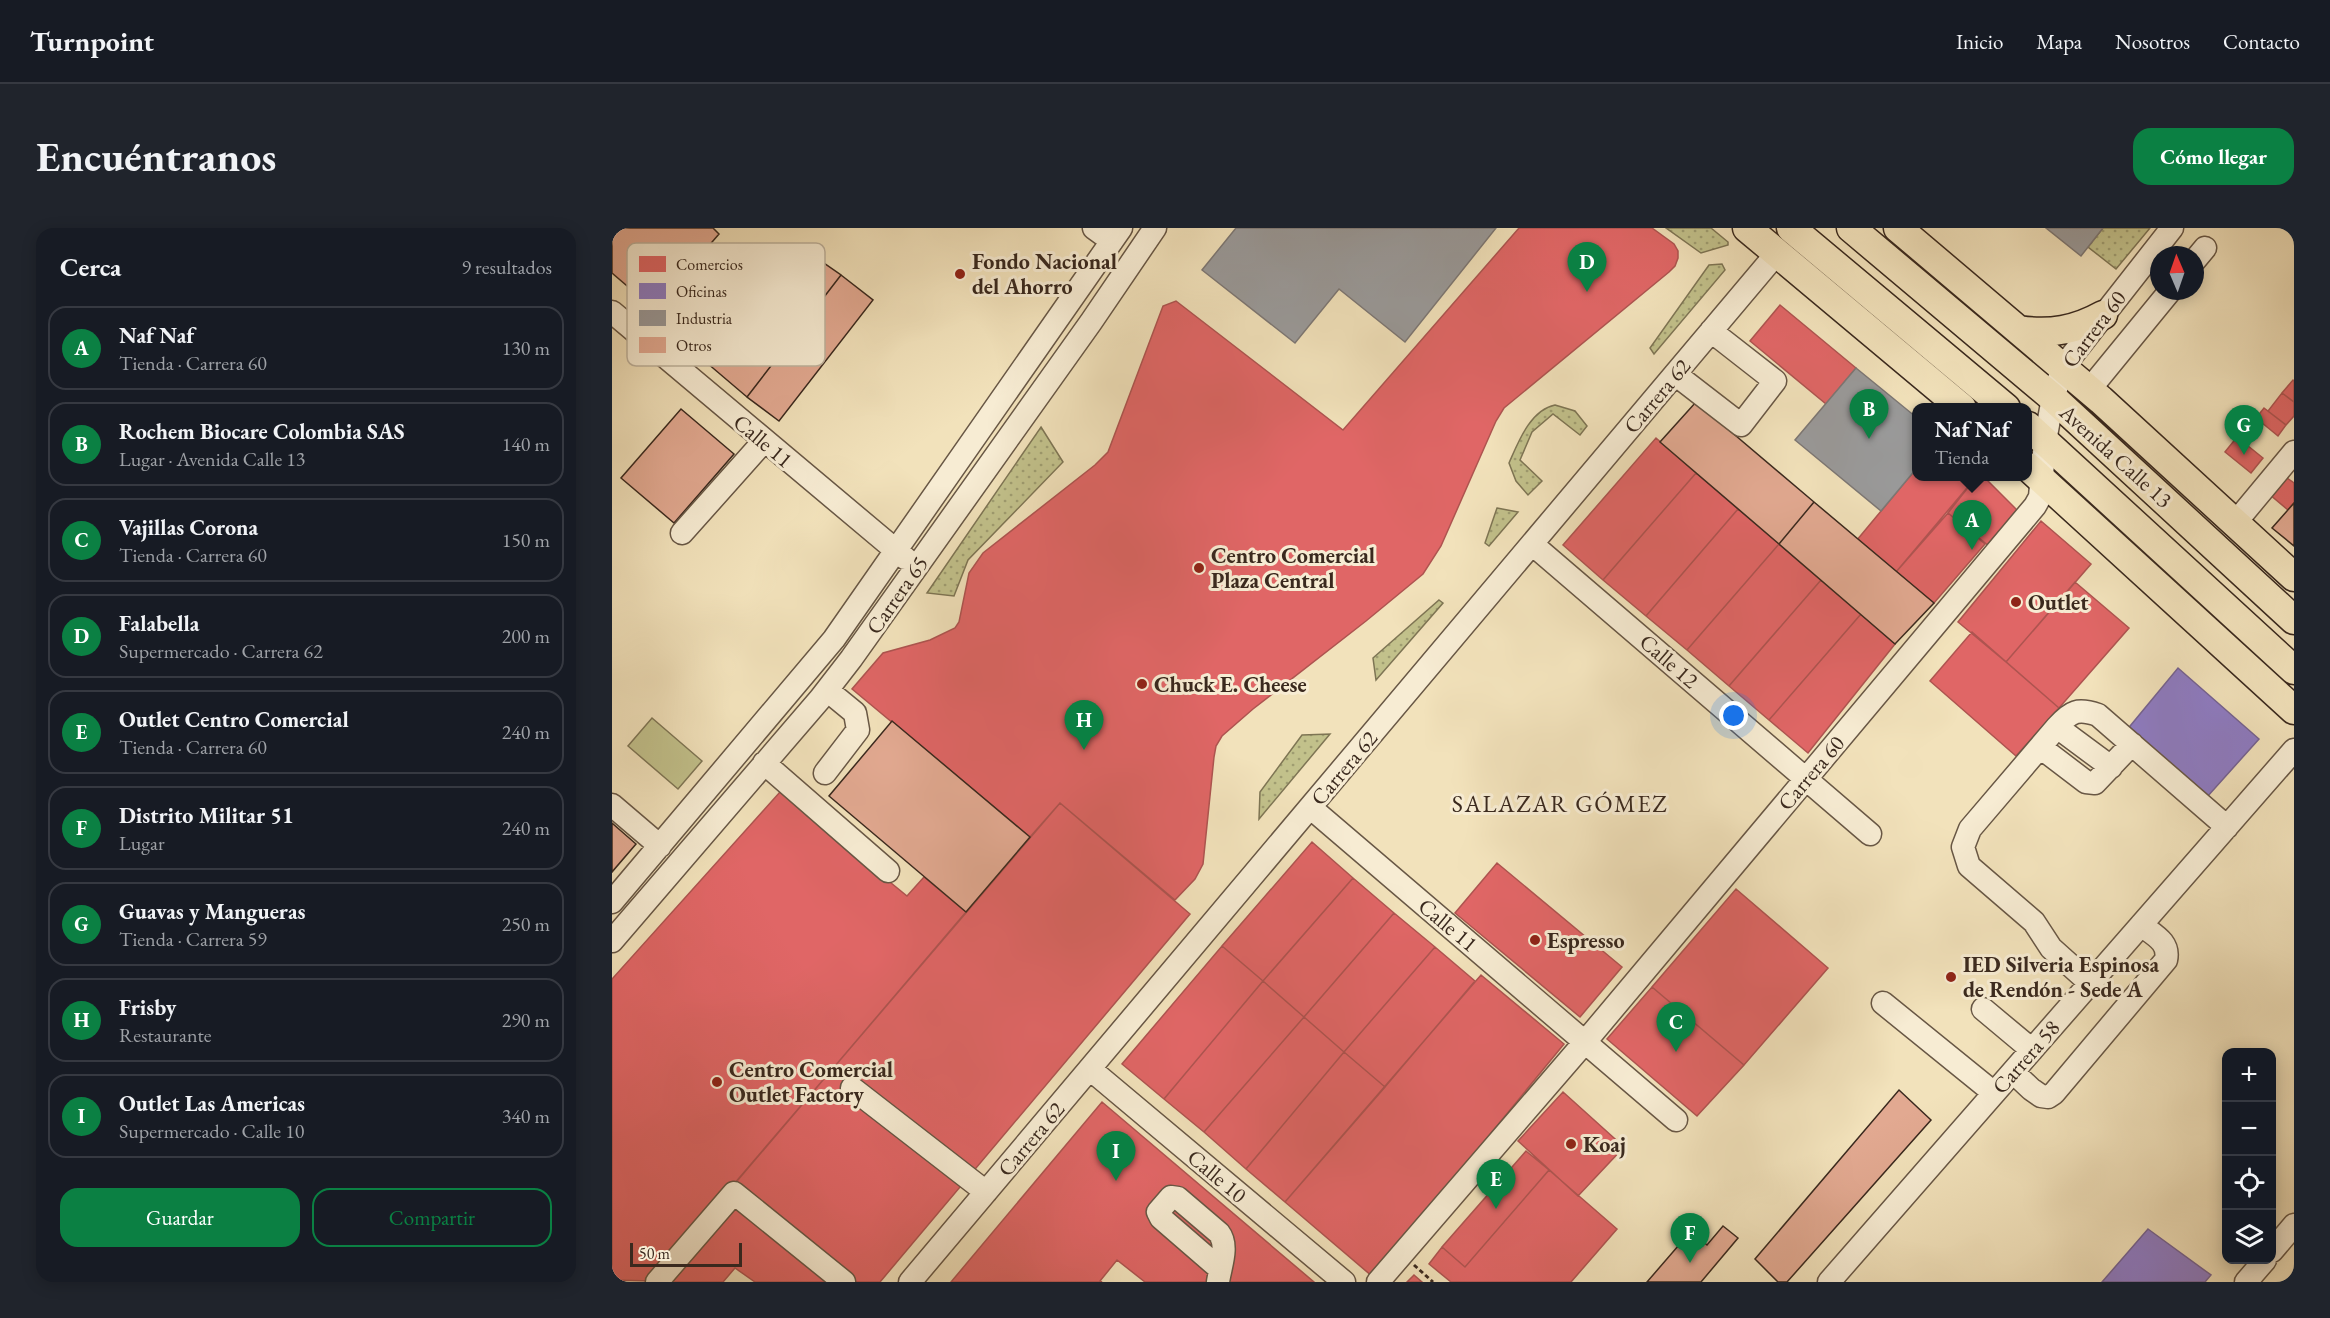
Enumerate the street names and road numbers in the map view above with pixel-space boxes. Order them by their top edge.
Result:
street label: Carrera 60 [2056,284,2133,373]
street label: Carrera 62 [1617,352,1697,440]
street label: Avenida Calle 13 [2053,397,2178,514]
street label: Calle 11 [727,408,799,474]
street label: Carrera 65 [860,550,934,640]
street label: Calle 12 [1633,627,1705,695]
street label: Carrera 62 [1304,724,1384,812]
street label: Carrera 60 [1771,729,1851,817]
street label: Calle 11 [1412,892,1484,958]
street label: Carrera 58 [1986,1014,2066,1100]
street label: Carrera 62 [991,1095,1071,1183]
street label: Calle 10 [1181,1143,1253,1210]

